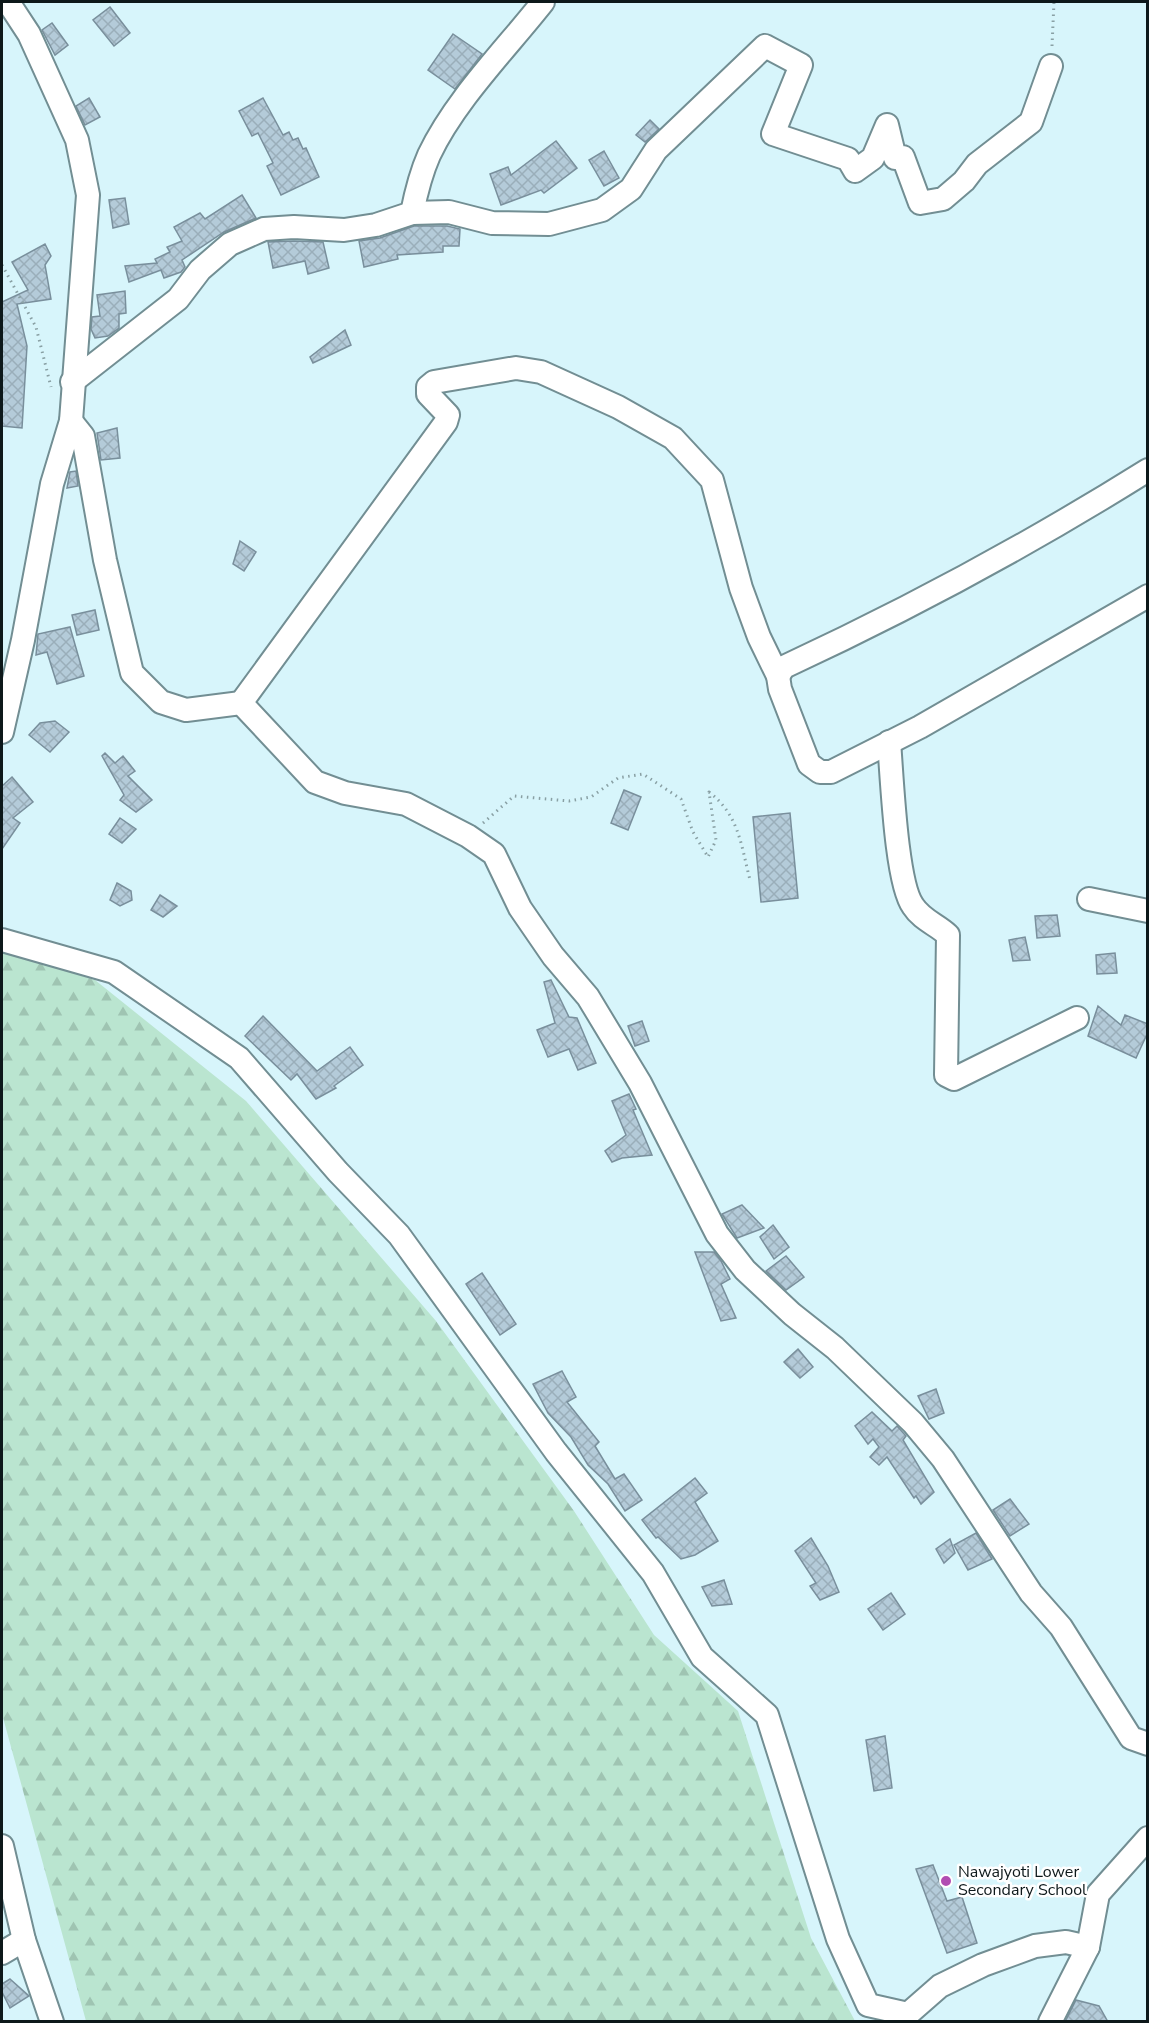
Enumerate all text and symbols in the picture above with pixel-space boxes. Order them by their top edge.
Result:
place label: Nawajyoti Lower Secondary School [958,1861,1087,1901]
marker: Nawajyoti Lower Secondary School [939,1874,953,1888]

